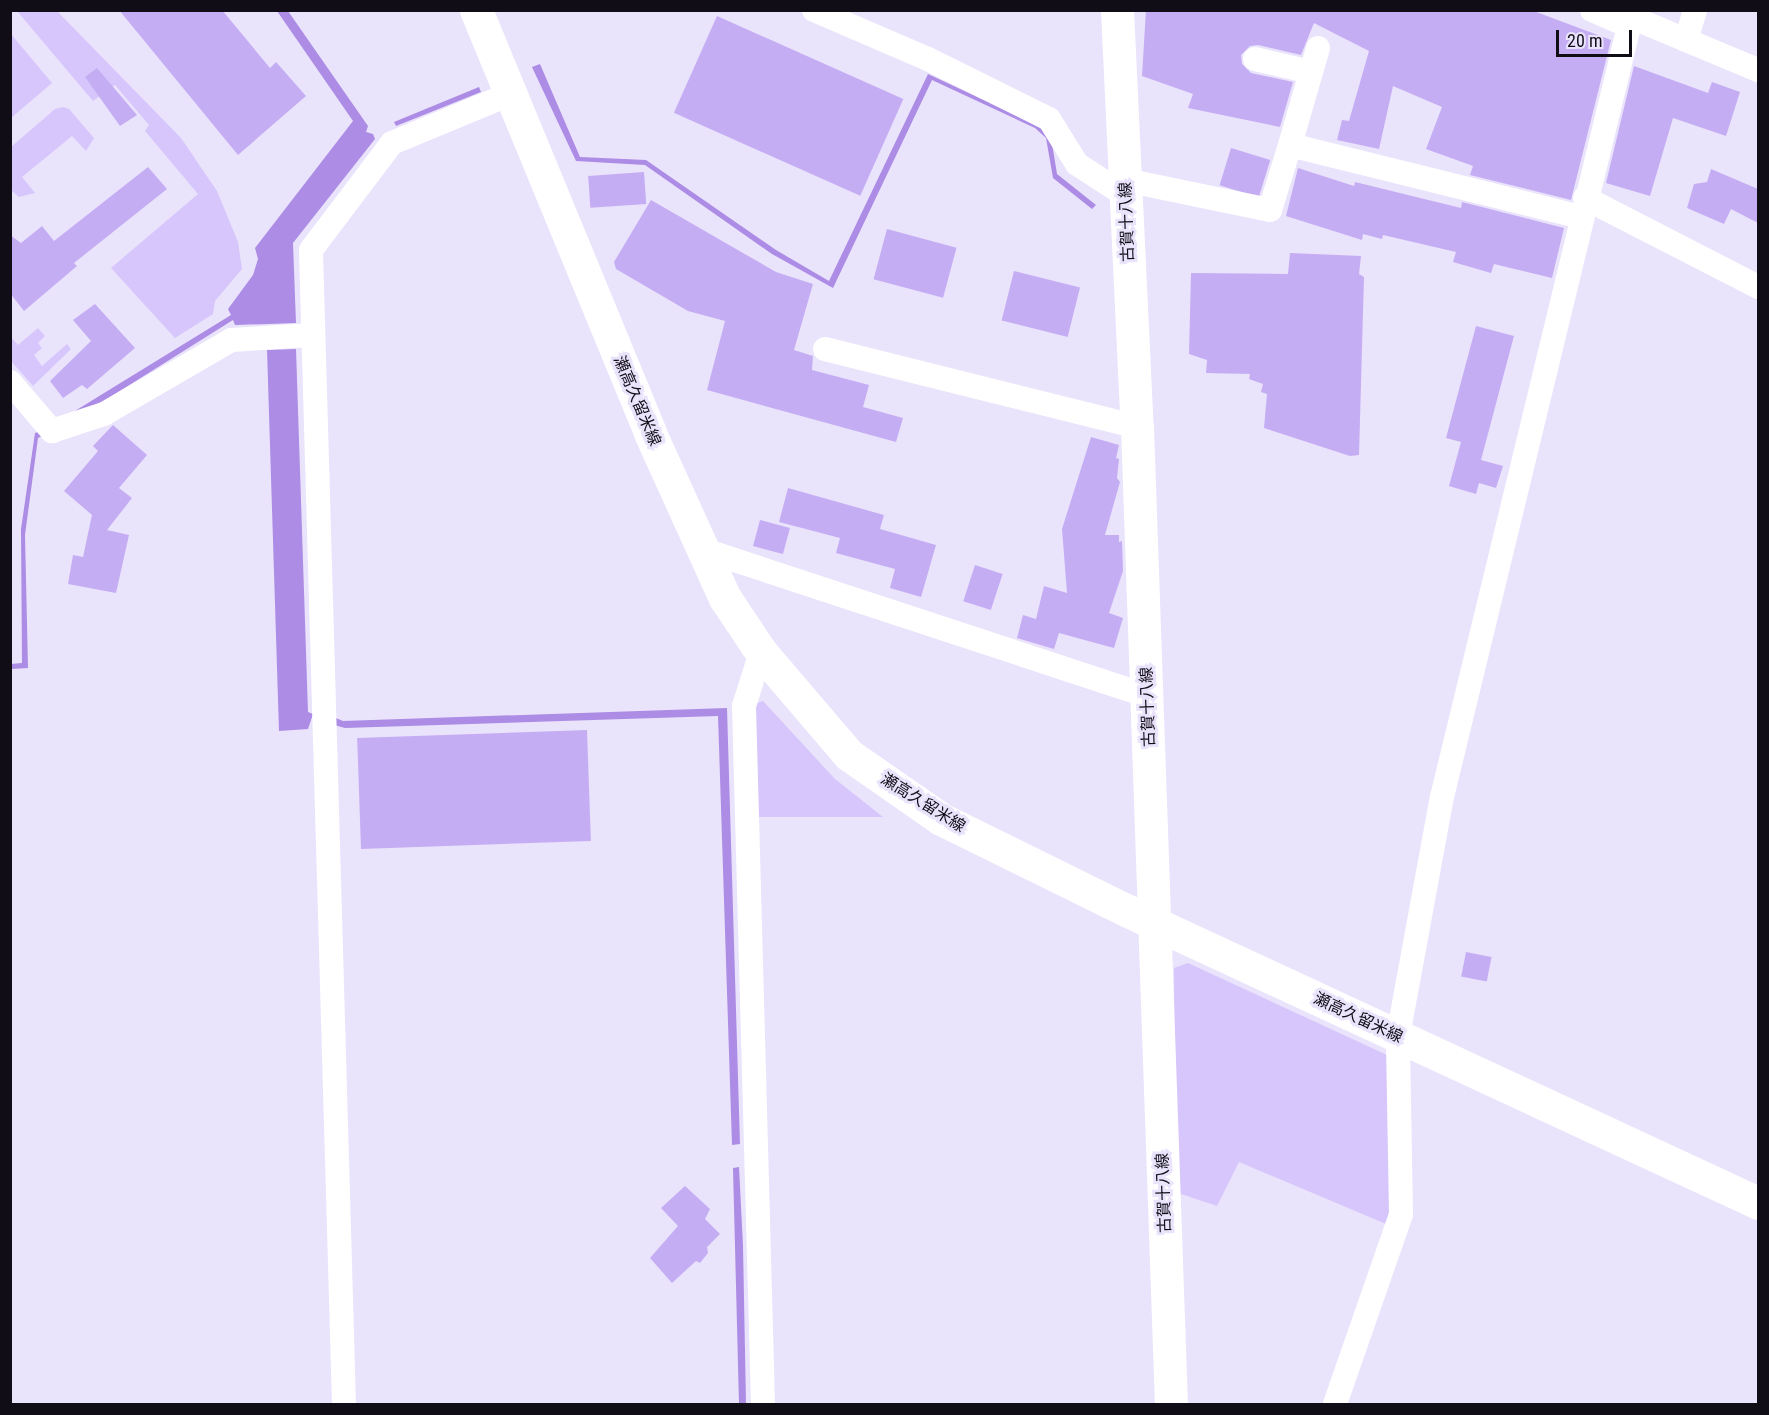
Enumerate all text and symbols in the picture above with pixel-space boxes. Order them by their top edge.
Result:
scale bar [1559,18,1636,56]
text: 20 m [1567,30,1602,51]
street label: 古賀十八線 [1116,182,1138,262]
street label: 瀬高久留米線 [609,353,665,449]
street label: 古賀十八線 [1137,667,1159,747]
street label: 瀬高久留米線 [877,769,969,837]
street label: 瀬高久留米線 [1310,989,1406,1047]
street label: 古賀十八線 [1153,1153,1175,1233]

